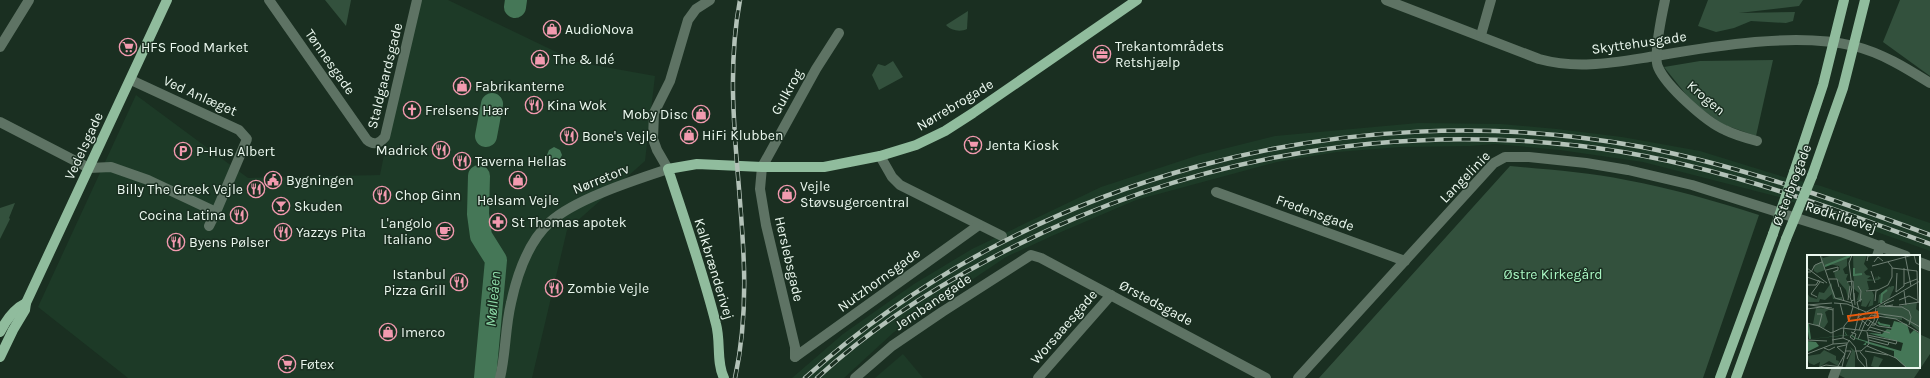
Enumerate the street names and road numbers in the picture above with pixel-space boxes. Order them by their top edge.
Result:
street label: Staldgaardsgade [364,21,406,131]
street label: Tønnesgade [301,26,359,98]
street label: Skyttehusgade [1590,28,1688,58]
street label: Gulkrog [767,66,807,118]
street label: Ved Anlæget [161,72,239,120]
street label: Nørrebrogade [913,75,997,135]
street label: Krogen [1683,77,1729,119]
street label: Vedelsgade [61,110,107,182]
street label: Østerbrogade [1769,142,1815,228]
street label: Langelinie [1436,147,1494,207]
street label: Nørretorv [570,160,632,198]
street label: Fredensgade [1274,191,1356,235]
street label: Rødkildevej [1803,197,1879,237]
street label: Herslebsgade [771,215,807,303]
street label: Kalkbrænderivej [691,216,737,322]
street label: Nutzhornsgade [834,244,924,316]
street label: Jernbanegade [891,270,975,334]
street label: Ørstedsgade [1116,277,1196,329]
street label: Worsaaesgade [1027,286,1101,368]

